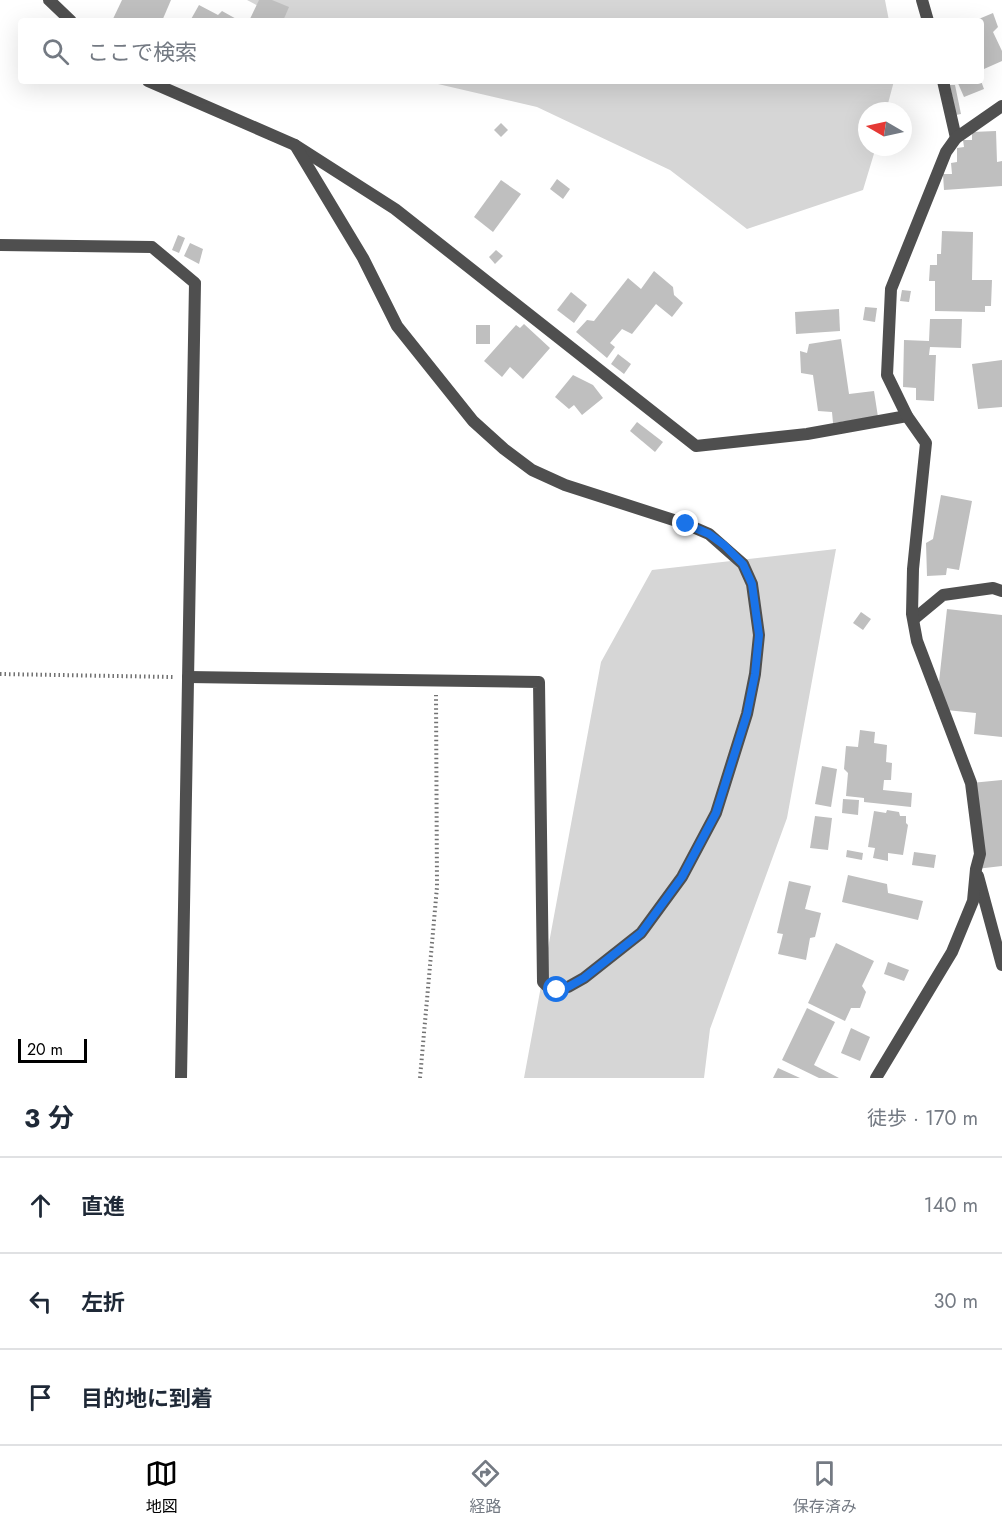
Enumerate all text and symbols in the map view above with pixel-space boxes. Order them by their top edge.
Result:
search box [18,18,984,84]
icon: search [39,35,72,68]
text: ここで検索 [87,36,197,68]
north arrow [858,102,912,156]
route end [672,510,698,536]
route start [543,976,569,1002]
scale bar [18,1036,87,1064]
text: 20 m [27,1038,63,1061]
text: 3 分 [24,1099,74,1137]
text: 徒歩 · 170 m [867,1104,978,1133]
icon: ahead [24,1189,57,1222]
text: 直進 [81,1190,125,1222]
text: 140 m [924,1191,978,1220]
icon: left [24,1285,57,1318]
text: 左折 [81,1286,125,1318]
text: 30 m [933,1287,978,1316]
icon: arrive [24,1381,57,1414]
text: 目的地に到着 [81,1382,213,1414]
tab: 地図 [145,1457,178,1518]
tab: 経路 [469,1457,502,1518]
tab: 保存済み [793,1457,857,1518]

